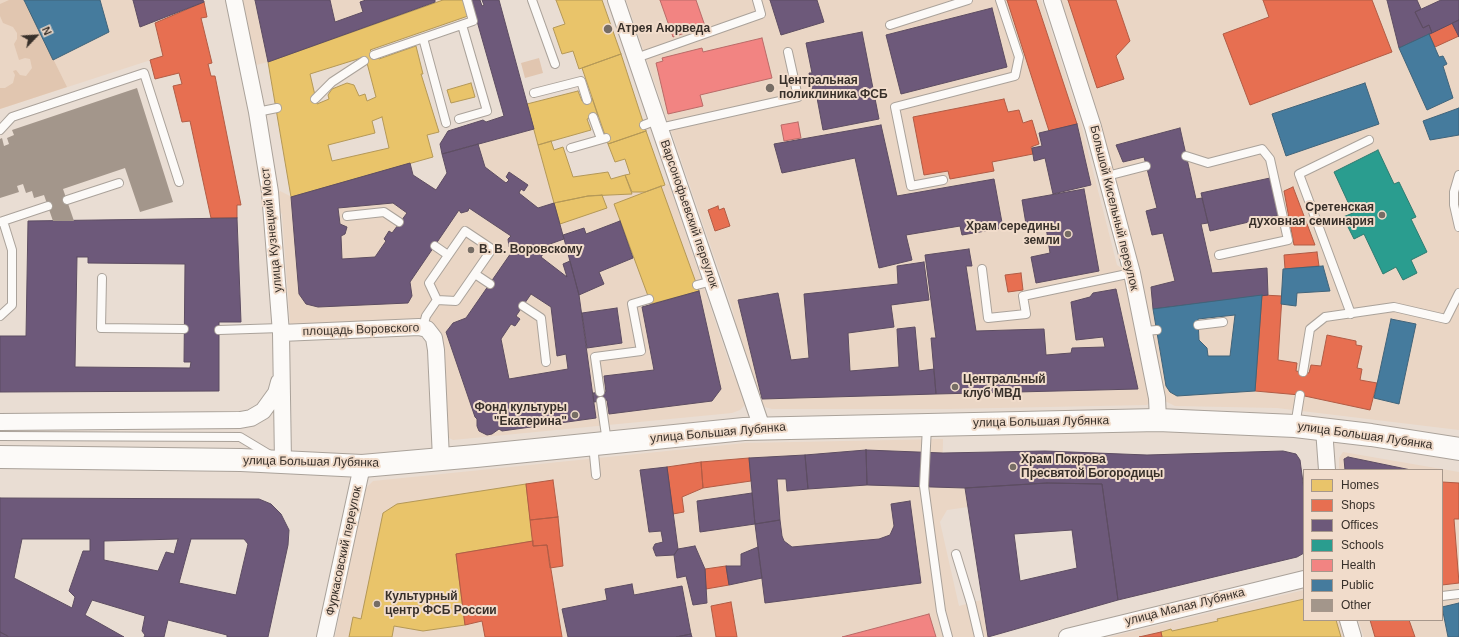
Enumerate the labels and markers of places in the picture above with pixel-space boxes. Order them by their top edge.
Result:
place label: Атрея Аюрведа [617,22,710,36]
marker: Атрея Аюрведа [602,23,614,35]
place label: Центральная поликлиника ФСБ [779,74,888,102]
marker: Центральная поликлиника ФСБ [764,82,776,94]
place label: Сретенская духовная семинария [1249,201,1374,229]
marker: Сретенская духовная семинария [1377,210,1387,220]
place label: Храм середины земли [966,220,1060,248]
marker: Храм середины земли [1063,229,1073,239]
place label: В. В. Воровскому [479,243,582,257]
marker: В. В. Воровскому [466,245,476,255]
place label: Центральный клуб МВД [963,373,1046,401]
marker: Центральный клуб МВД [950,382,960,392]
place label: Фонд культуры "Екатерина" [474,401,567,429]
marker: Фонд культуры "Екатерина" [570,410,580,420]
place label: Храм Покрова Пресвятой Богородицы [1021,453,1163,481]
marker: Храм Покрова Пресвятой Богородицы [1008,462,1018,472]
place label: Культурный центр ФСБ России [385,590,497,618]
marker: Культурный центр ФСБ России [372,599,382,609]

